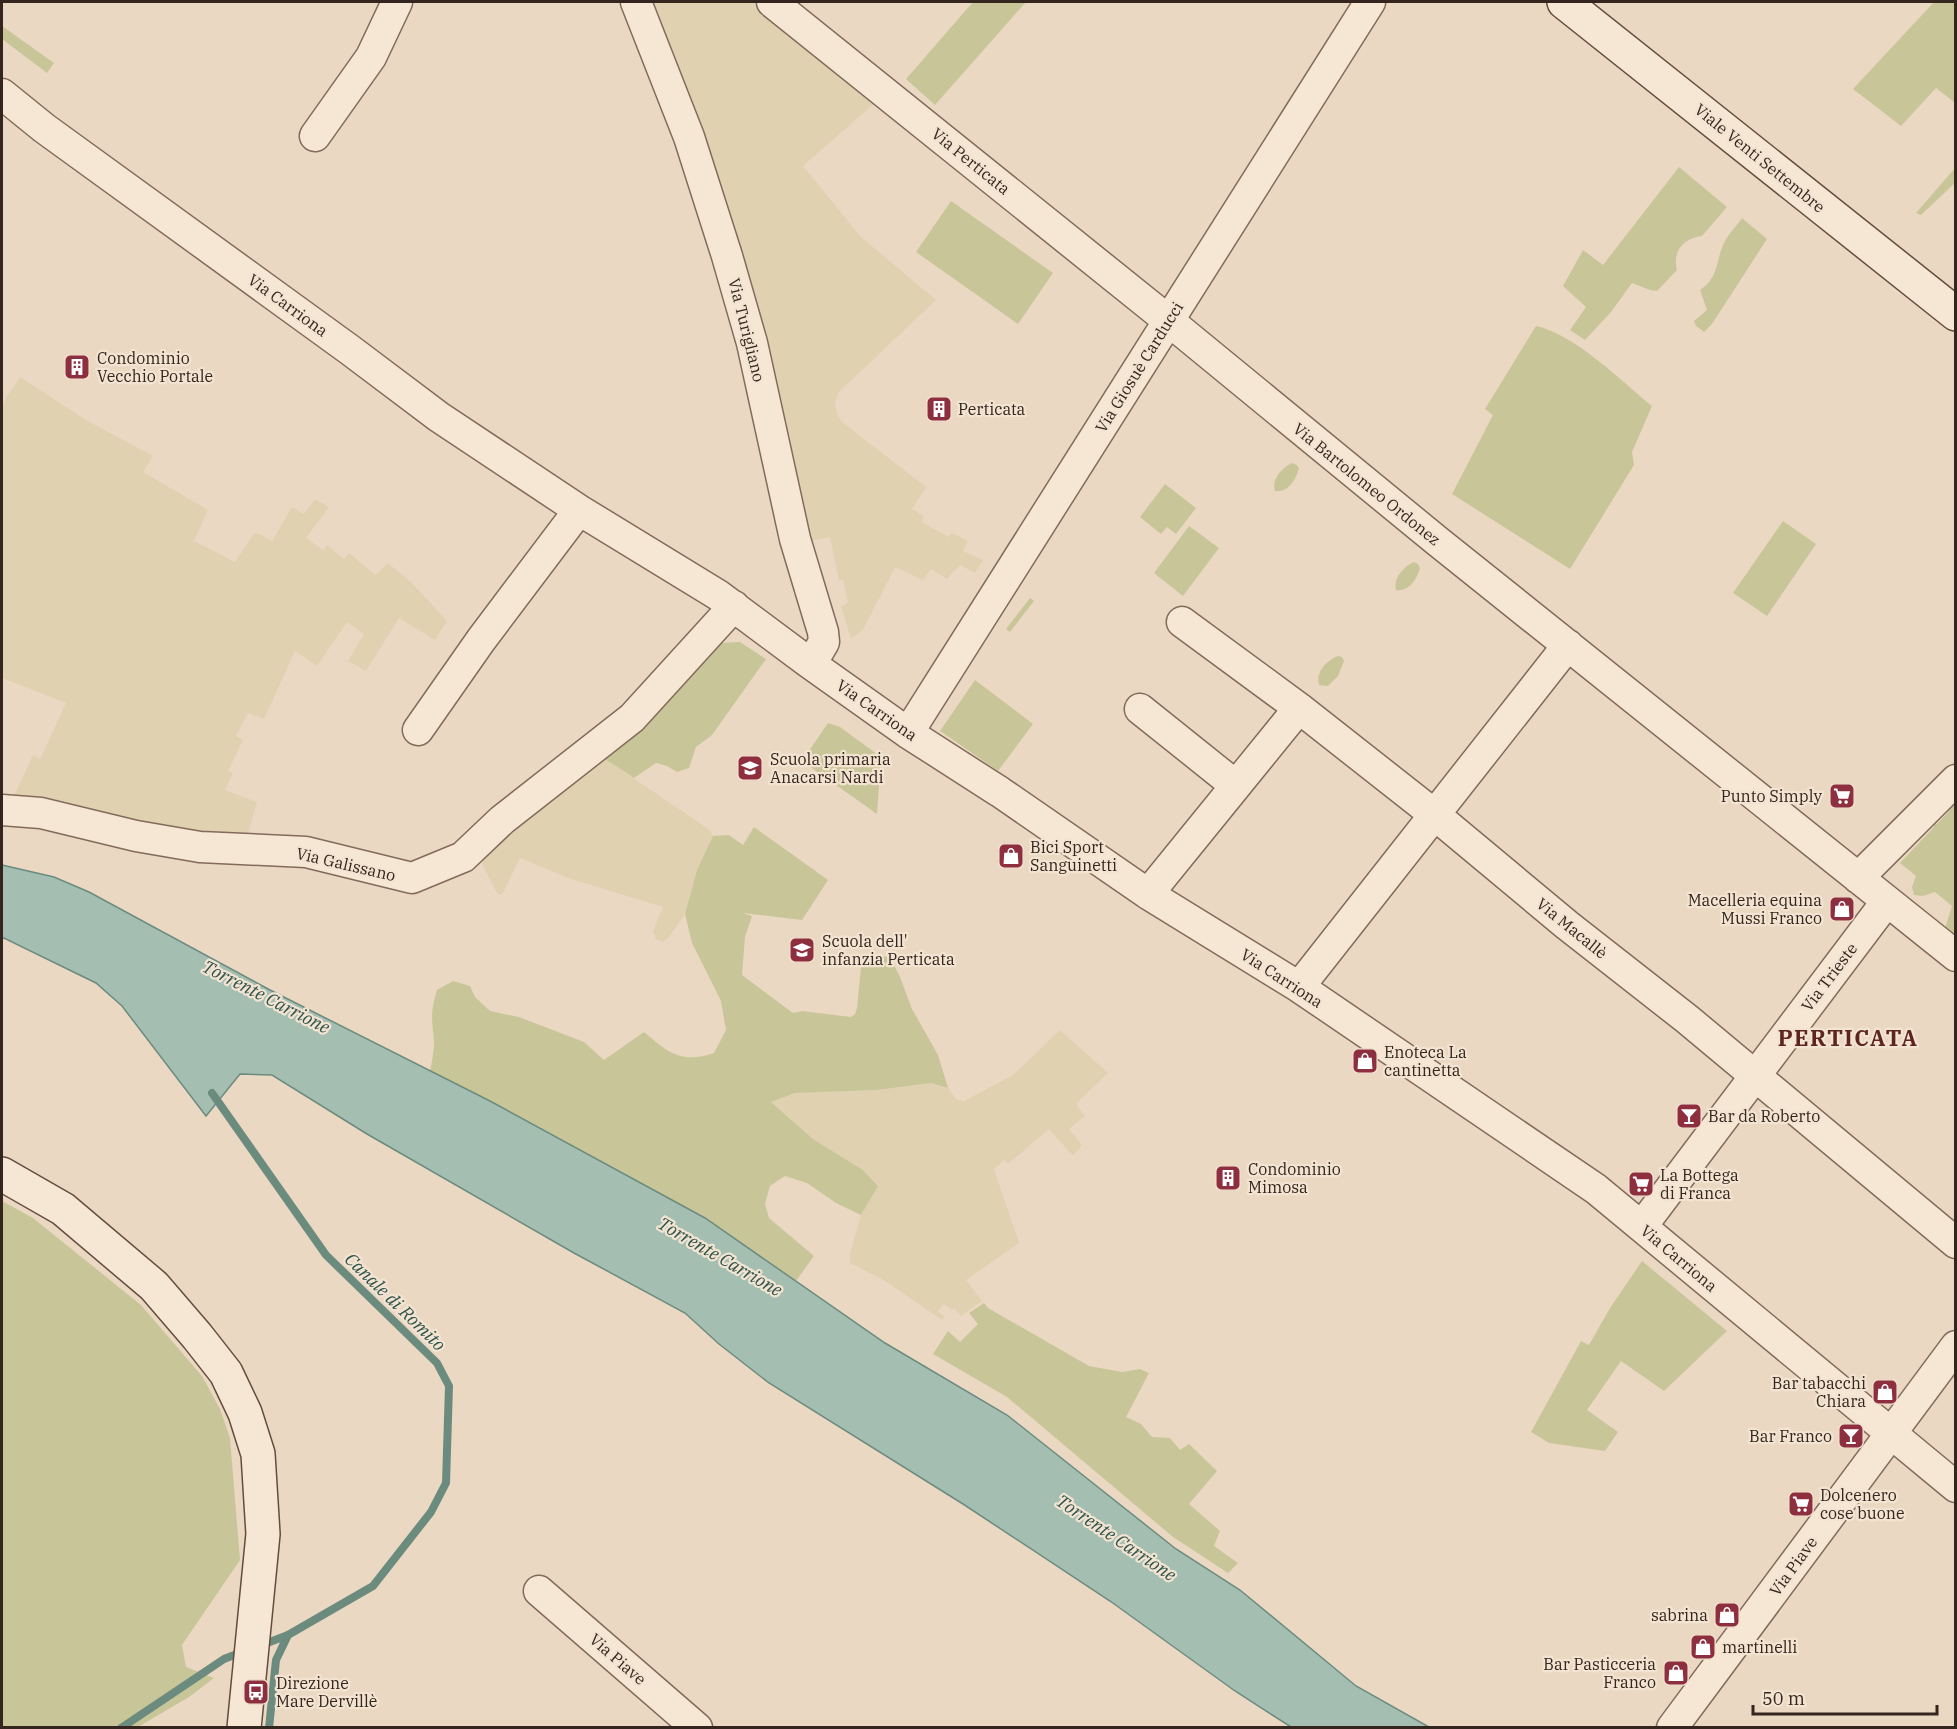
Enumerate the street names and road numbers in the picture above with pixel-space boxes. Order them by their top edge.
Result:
street label: Viale Venti Settembre [1691,99,1829,217]
street label: Via Perticata [928,123,1014,199]
street label: Via Carriona [244,269,332,341]
street label: Via Turigliano [724,276,770,384]
street label: Via Giosuè Carducci [1091,298,1187,436]
street label: Via Bartolomeo Ordonez [1289,418,1445,550]
street label: Via Carriona [833,675,921,745]
street label: Via Galissano [294,843,398,885]
street label: Via Macallè [1532,893,1612,963]
street label: Via Trieste [1797,939,1861,1015]
street label: Via Carriona [1237,944,1327,1012]
street label: Via Carriona [1637,1220,1722,1296]
street label: Via Piave [1765,1532,1821,1600]
street label: Via Piave [586,1629,650,1689]

